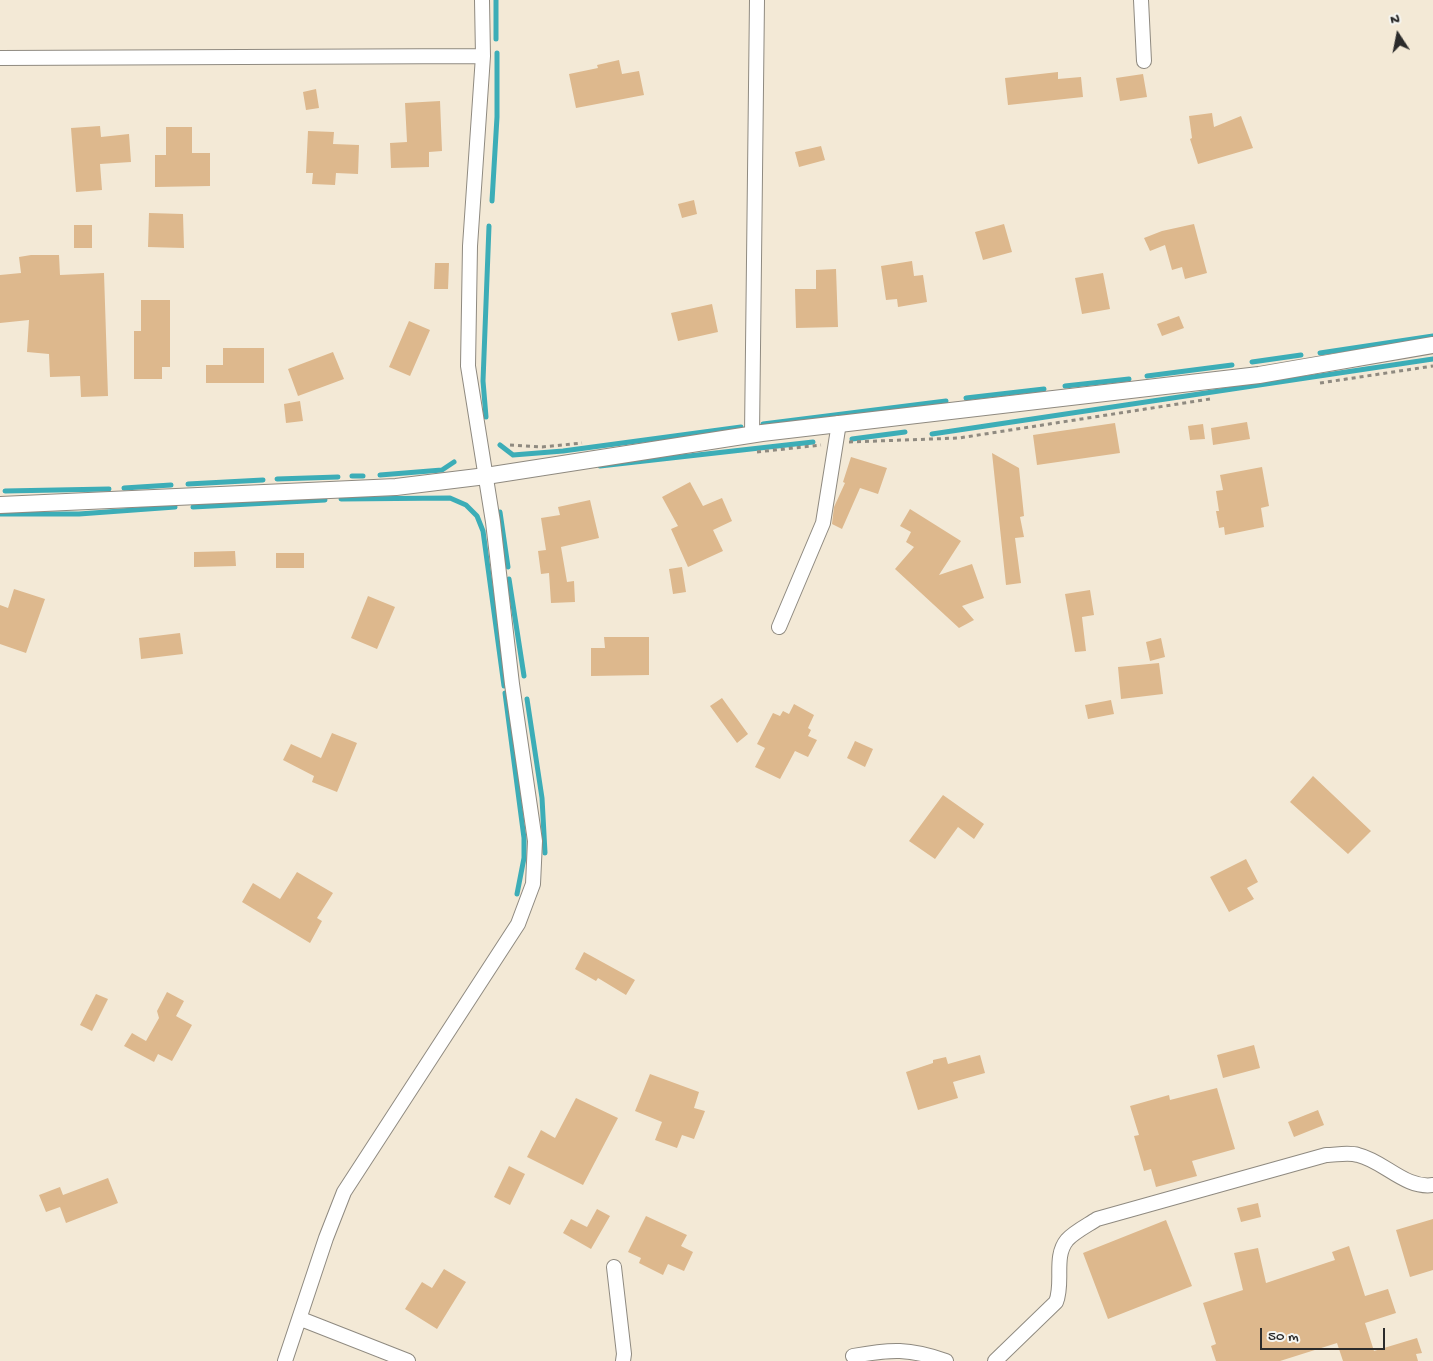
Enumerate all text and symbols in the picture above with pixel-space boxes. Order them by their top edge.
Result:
north arrow [1373,10,1423,60]
text: N [1389,11,1401,29]
scale bar [1263,1318,1388,1350]
text: 50 m [1268,1328,1299,1346]

